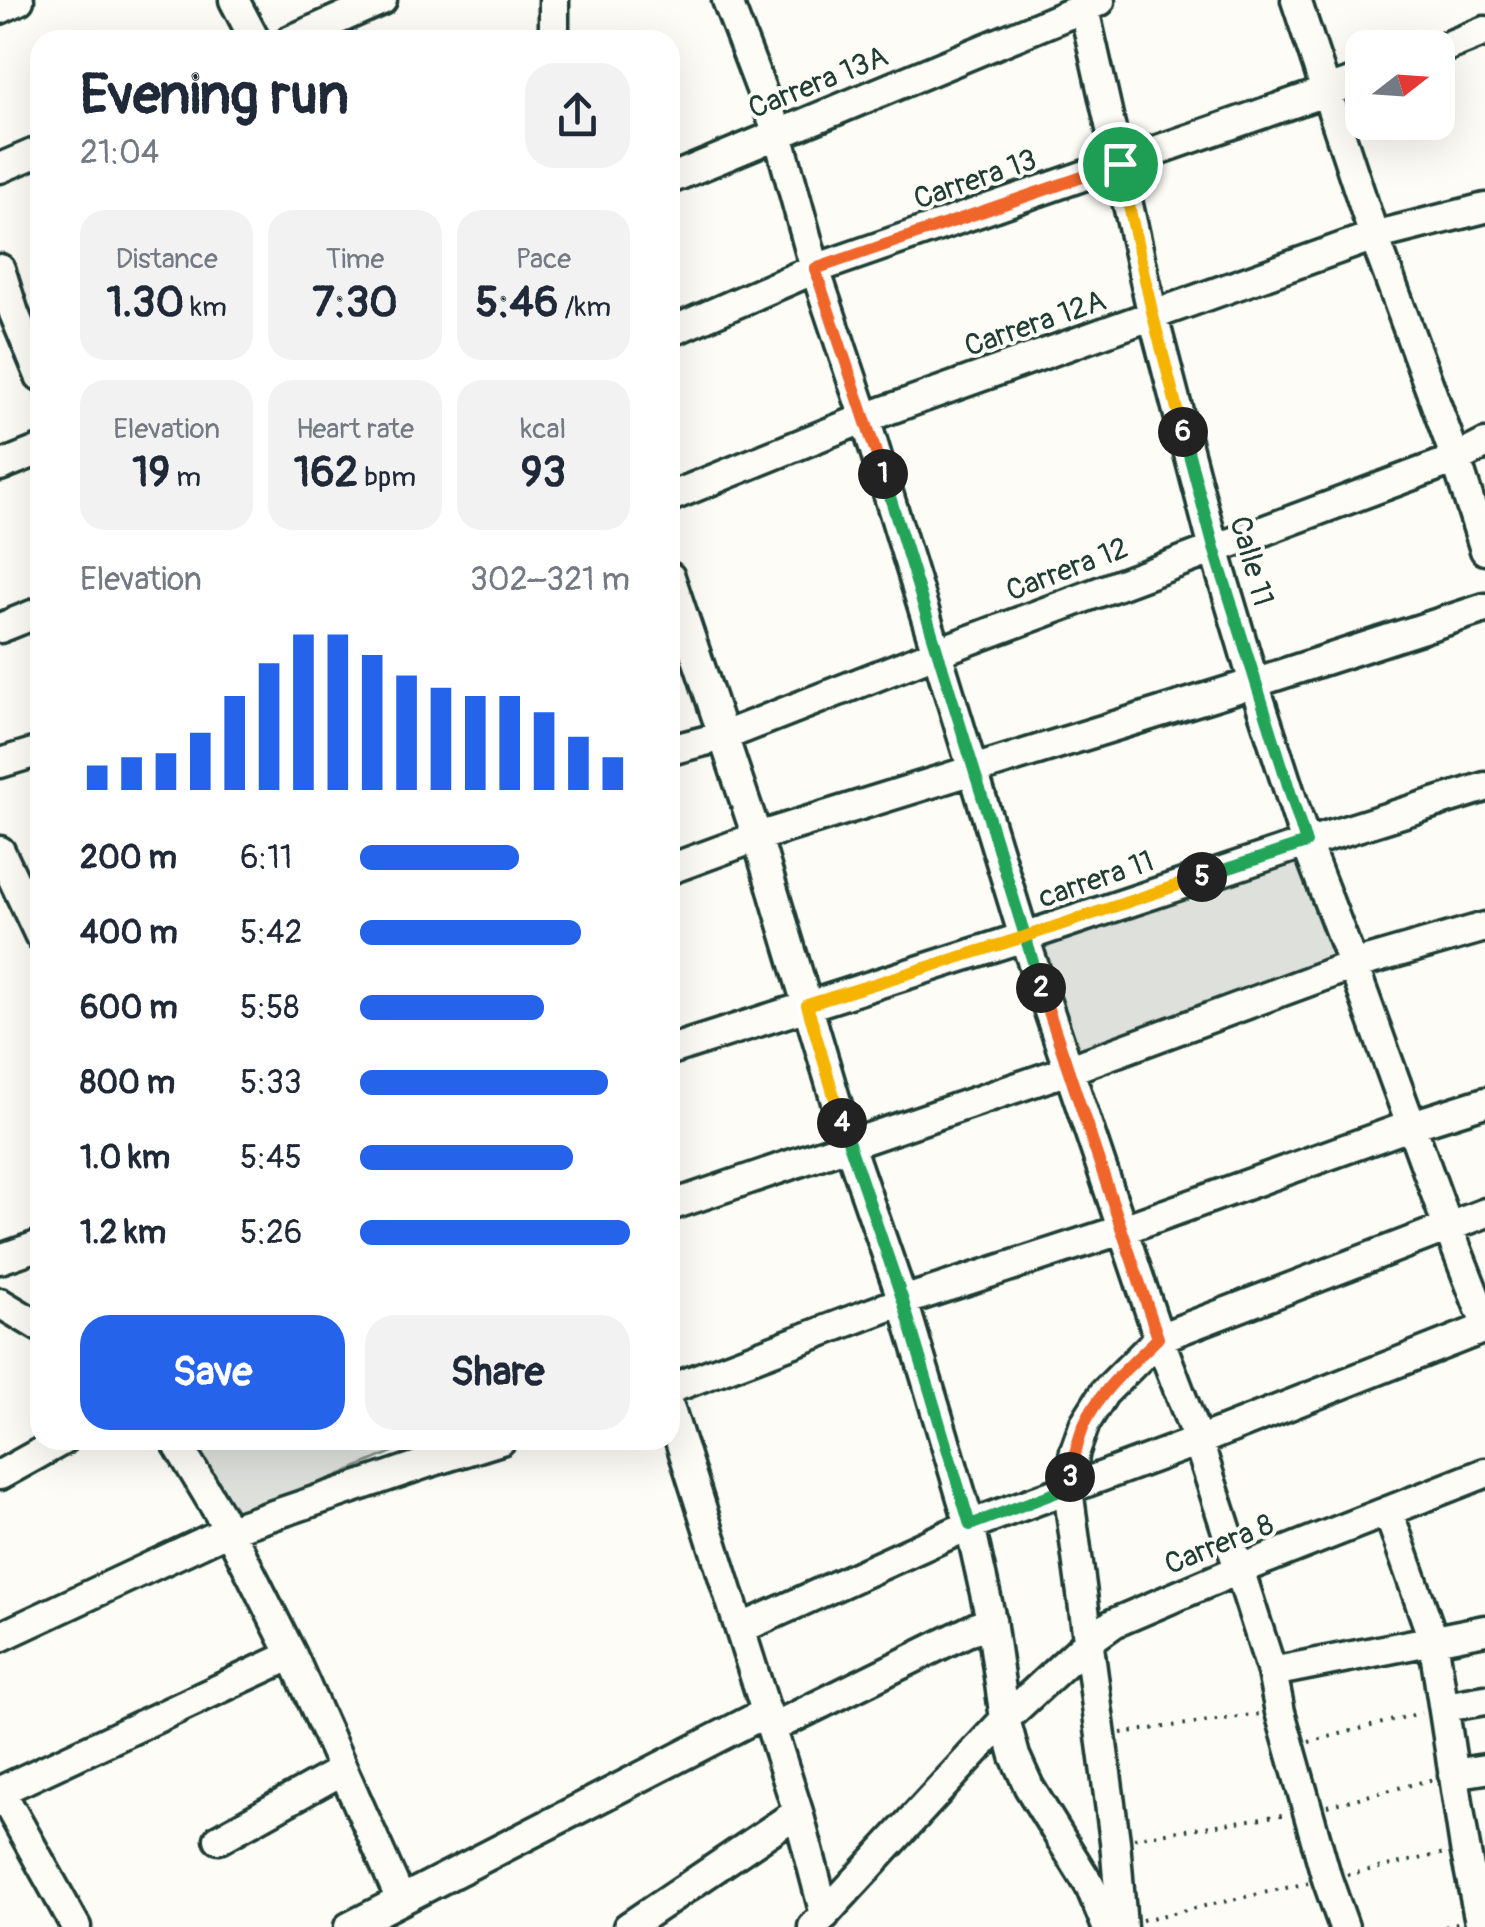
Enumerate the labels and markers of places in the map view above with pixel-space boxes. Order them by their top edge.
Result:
pin [1078,122,1163,207]
pin: 6 [1158,407,1208,457]
pin: 1 [858,449,908,499]
pin: 5 [1177,852,1227,902]
pin: 2 [1016,963,1066,1013]
pin: 4 [817,1098,867,1148]
pin: 3 [1045,1452,1095,1502]

